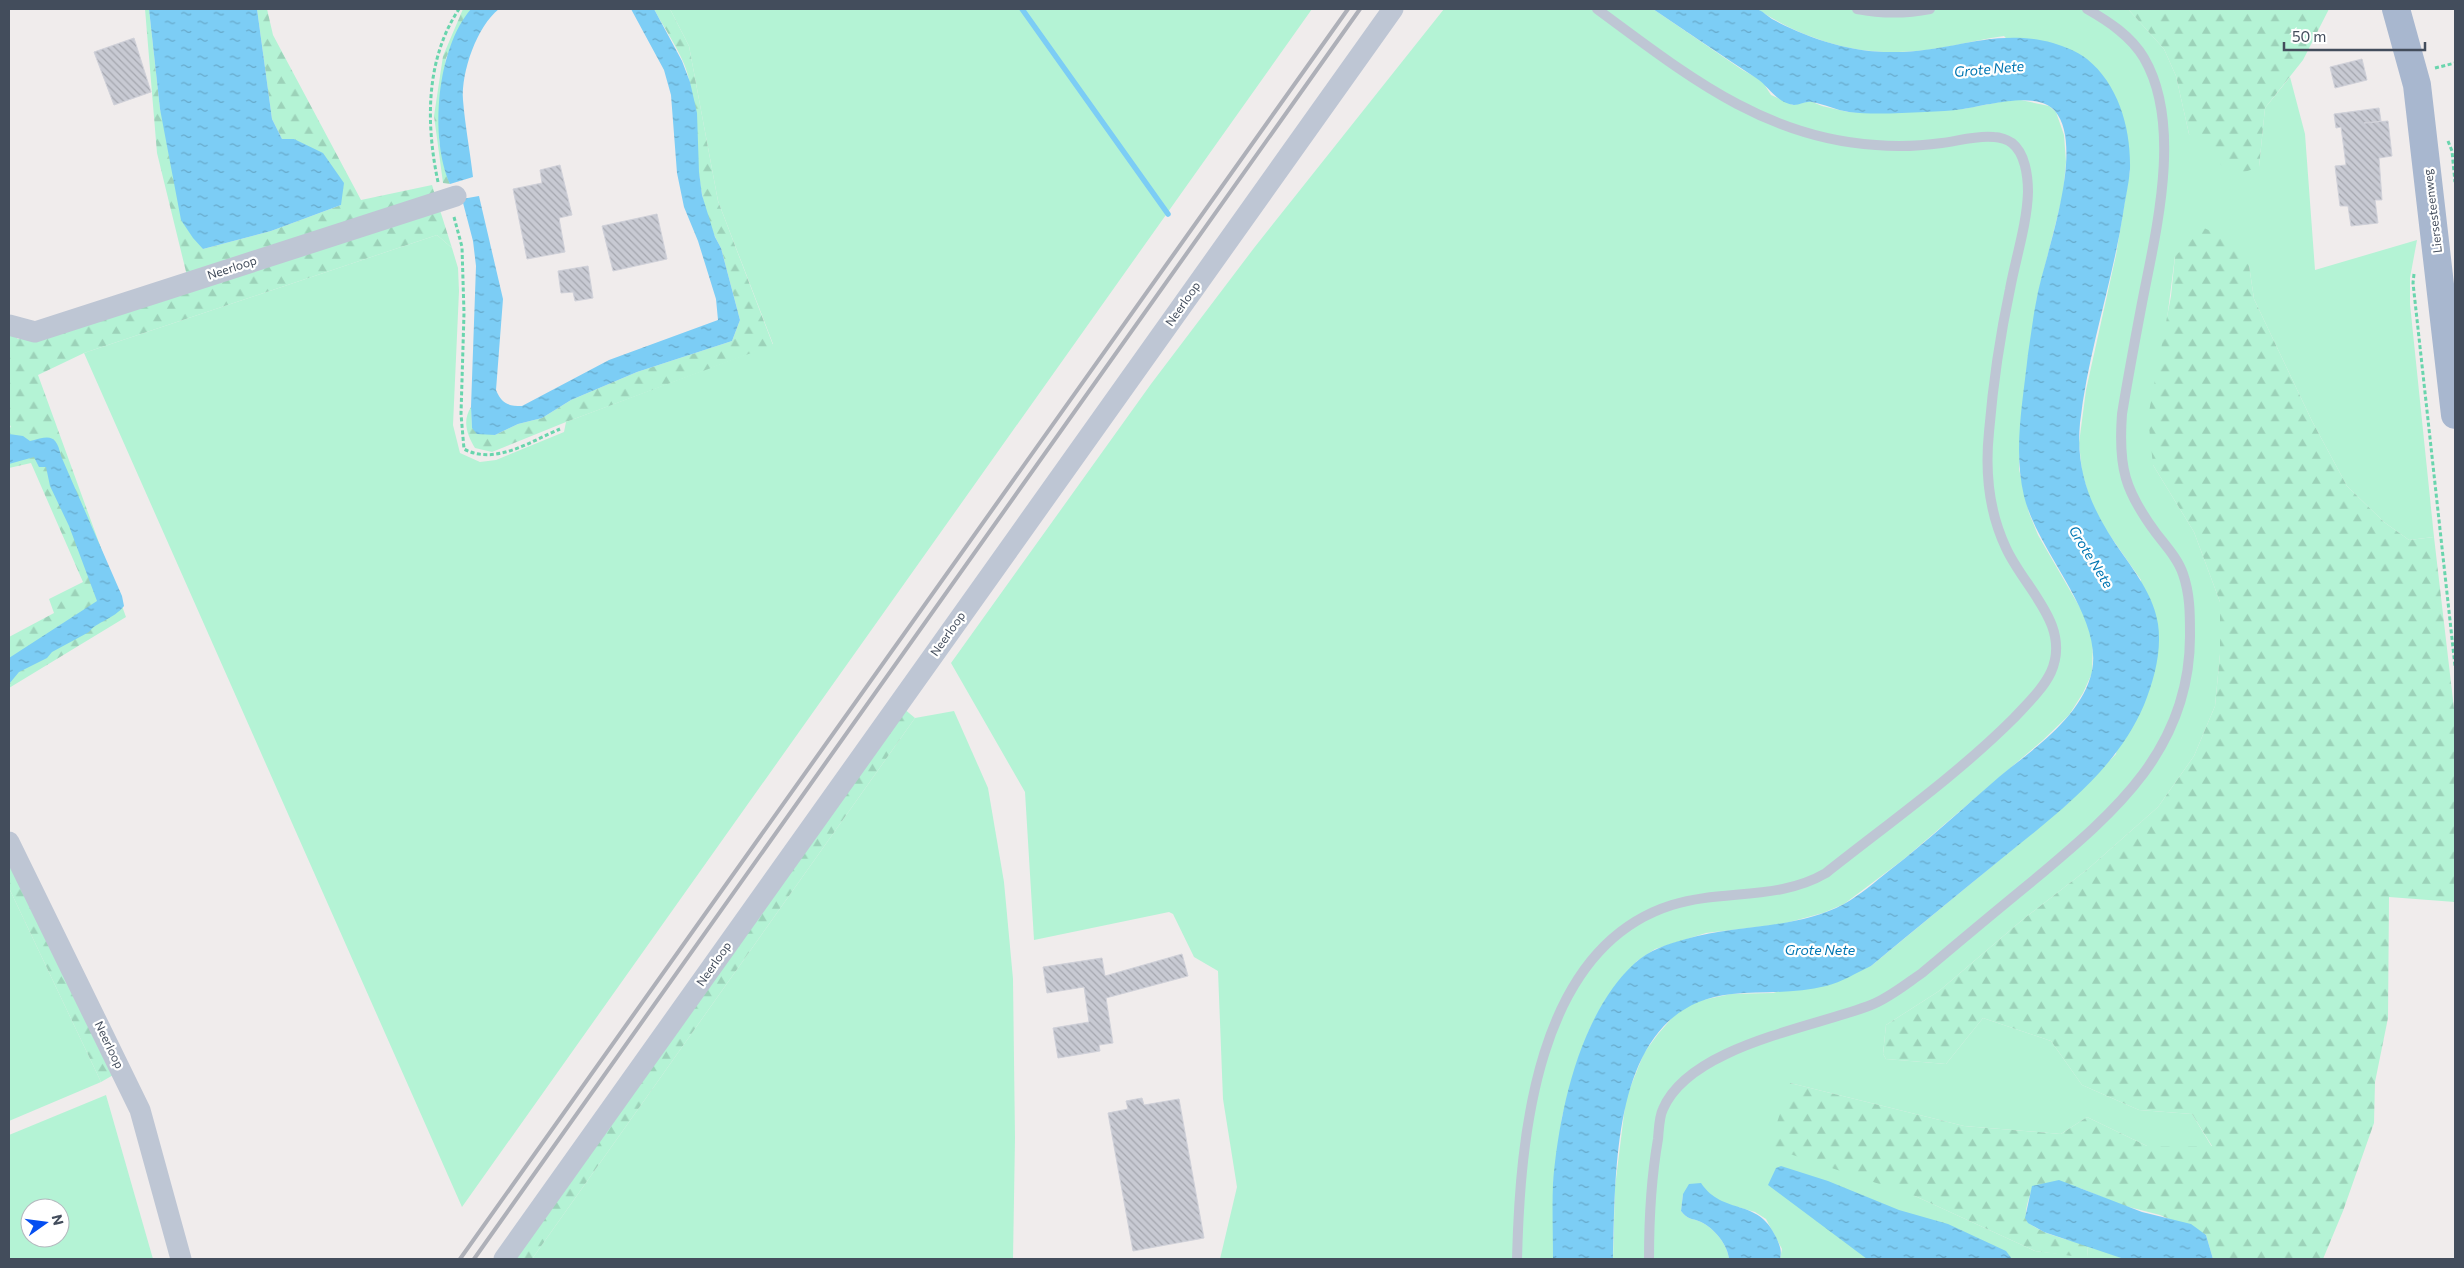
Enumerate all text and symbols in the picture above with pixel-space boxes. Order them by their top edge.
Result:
scale bar [2284,20,2425,52]
text: 50 m [2292,27,2326,45]
water label: Grote Nete [1953,57,2025,80]
street label: Liersesteenweg [2420,168,2444,254]
street label: Neerloop [205,253,258,282]
street label: Neerloop [1162,279,1203,328]
water label: Grote Nete [2066,522,2118,592]
street label: Neerloop [927,609,968,658]
street label: Neerloop [693,939,734,988]
water label: Grote Nete [1785,941,1856,958]
street label: Neerloop [92,1019,127,1071]
north arrow [20,1198,70,1248]
text: N [49,1213,68,1227]

